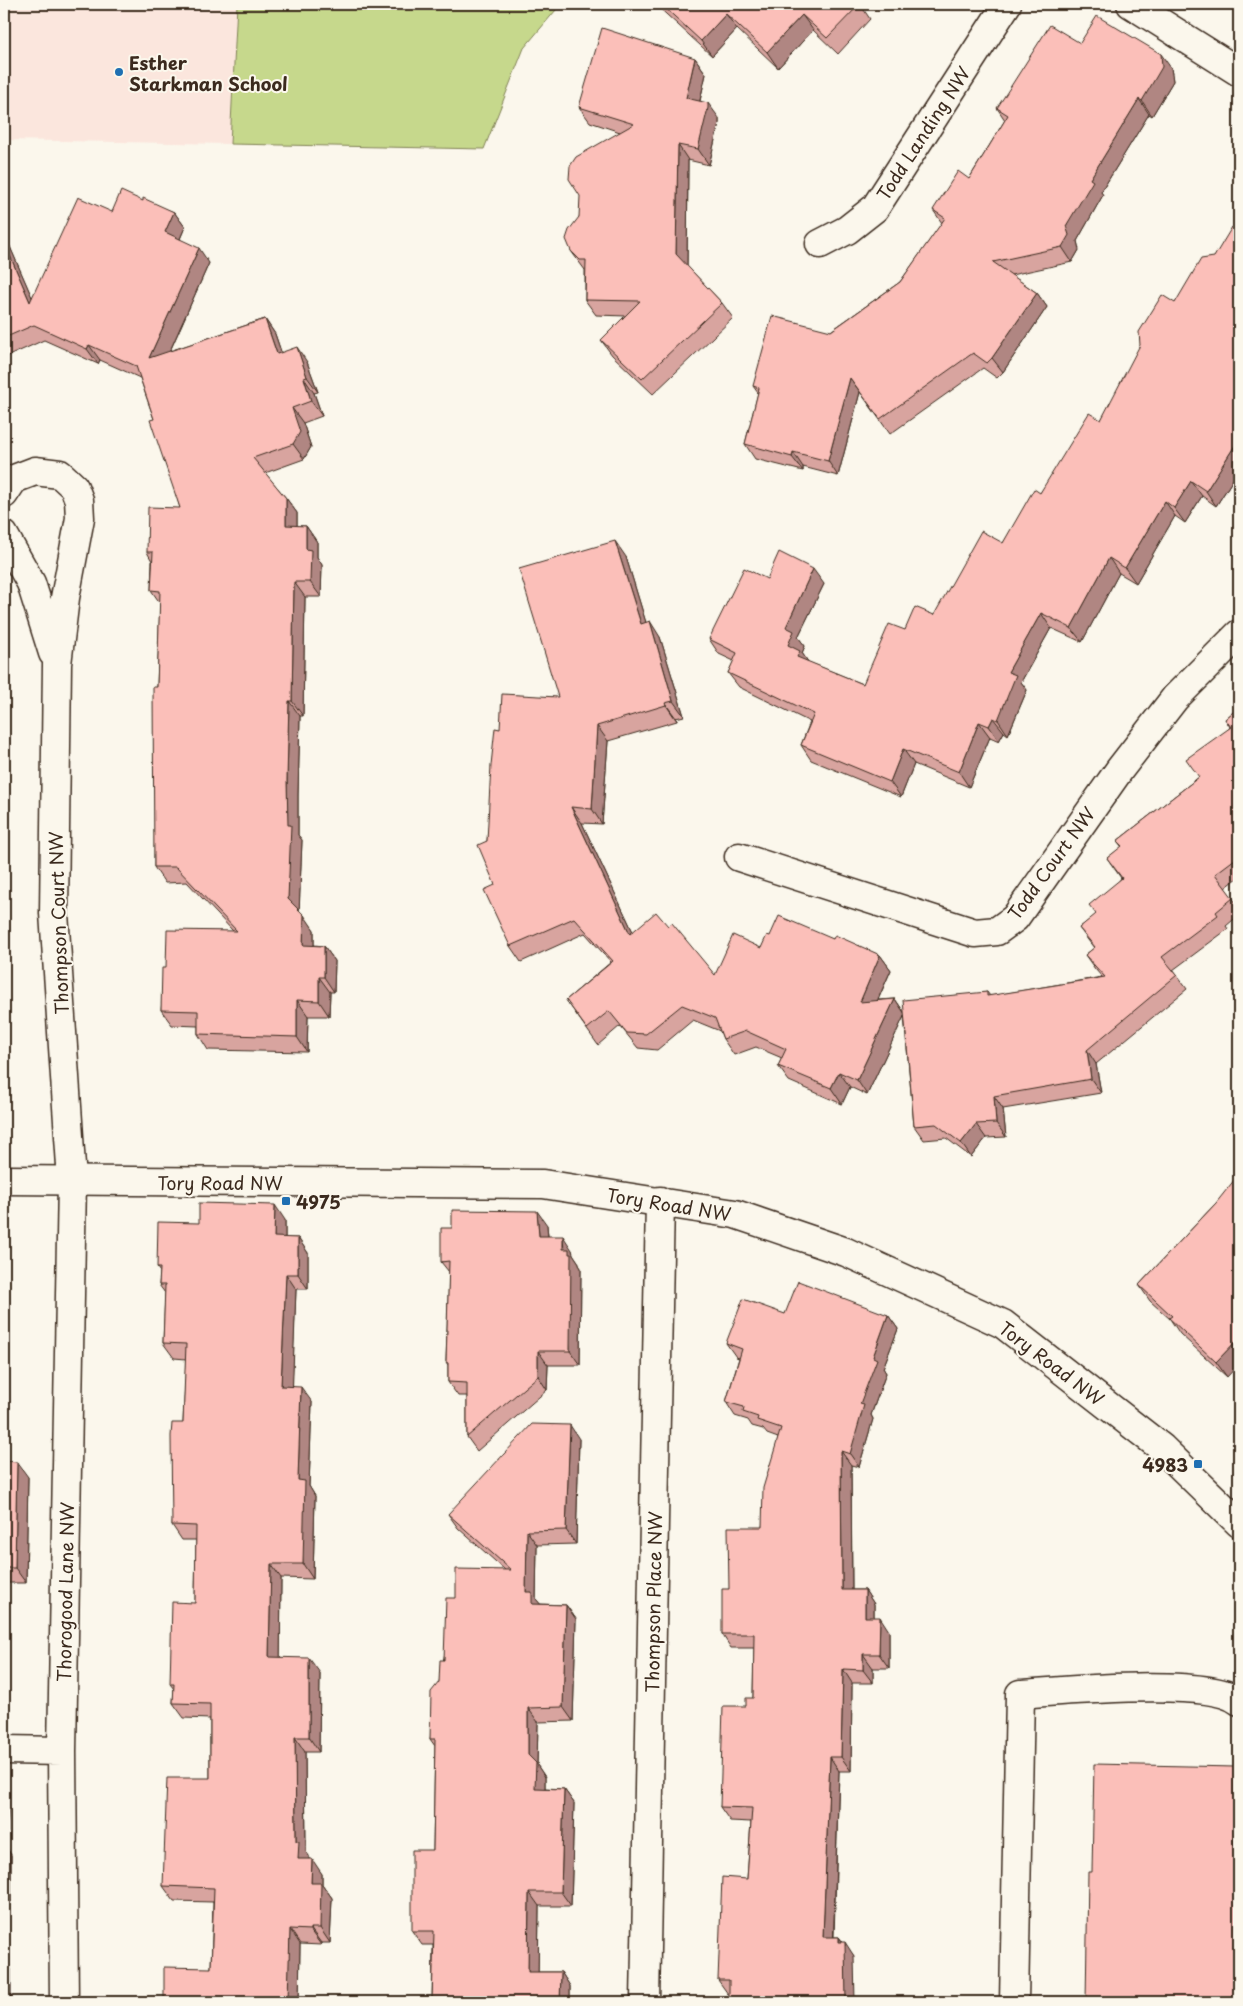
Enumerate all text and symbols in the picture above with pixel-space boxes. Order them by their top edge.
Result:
place label: Esther Starkman School [129,49,288,97]
street label: Todd Landing NW [870,61,976,205]
marker: Esther Starkman School [113,66,125,78]
street label: Todd Court NW [1001,801,1101,925]
street label: Thompson Court NW [41,831,75,1015]
street label: Tory Road NW [157,1169,283,1196]
street label: Tory Road NW [605,1181,733,1227]
place label: 4975 [296,1188,341,1215]
marker: 4975 [280,1195,292,1207]
street label: Tory Road NW [994,1315,1110,1412]
place label: 4983 [1142,1451,1188,1478]
marker: 4983 [1192,1458,1204,1470]
street label: Thorogood Lane NW [50,1502,80,1682]
street label: Thompson Place NW [638,1511,668,1693]

